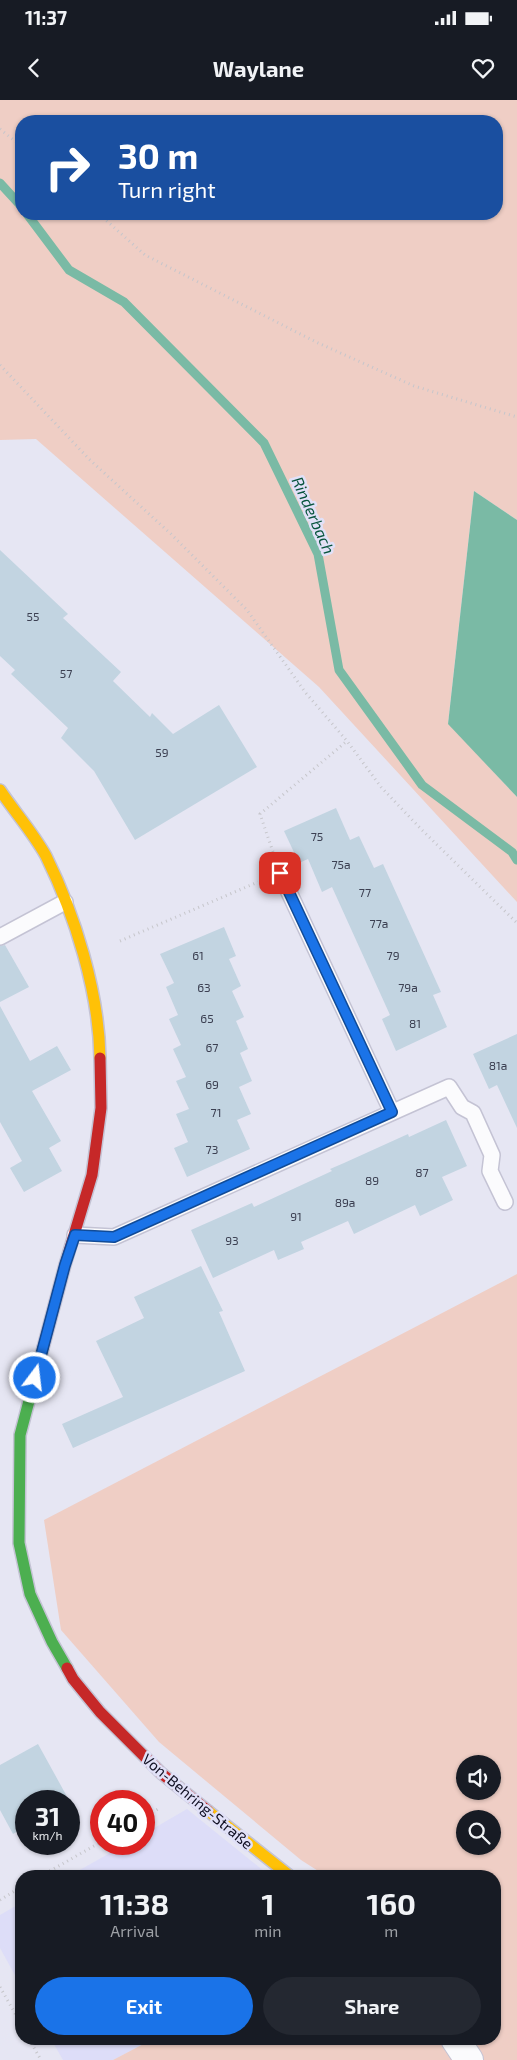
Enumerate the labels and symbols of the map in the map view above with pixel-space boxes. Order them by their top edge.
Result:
water label: Rinderbach [289,473,339,557]
house number: 55 [27,609,39,623]
house number: 57 [60,666,72,680]
house number: 59 [155,745,169,759]
house number: 75 [311,829,323,843]
pin [259,852,301,894]
house number: 75a [331,857,351,871]
house number: 77 [359,885,371,899]
house number: 77a [370,916,388,930]
house number: 61 [192,948,204,962]
house number: 79 [386,948,400,962]
house number: 63 [197,980,211,994]
house number: 79a [398,980,418,994]
house number: 65 [200,1011,214,1025]
house number: 81 [409,1016,421,1030]
house number: 67 [205,1040,219,1054]
house number: 81a [489,1058,507,1072]
house number: 69 [205,1077,219,1091]
house number: 71 [211,1105,221,1119]
house number: 73 [206,1142,218,1156]
house number: 87 [415,1165,429,1179]
house number: 89 [365,1173,379,1187]
house number: 89a [335,1195,355,1209]
house number: 91 [290,1209,302,1223]
house number: 93 [225,1233,239,1247]
position arrow [8,1351,60,1403]
street label: Von-Behring-Straße [139,1750,257,1852]
speed limit sign: 40 [90,1790,155,1855]

